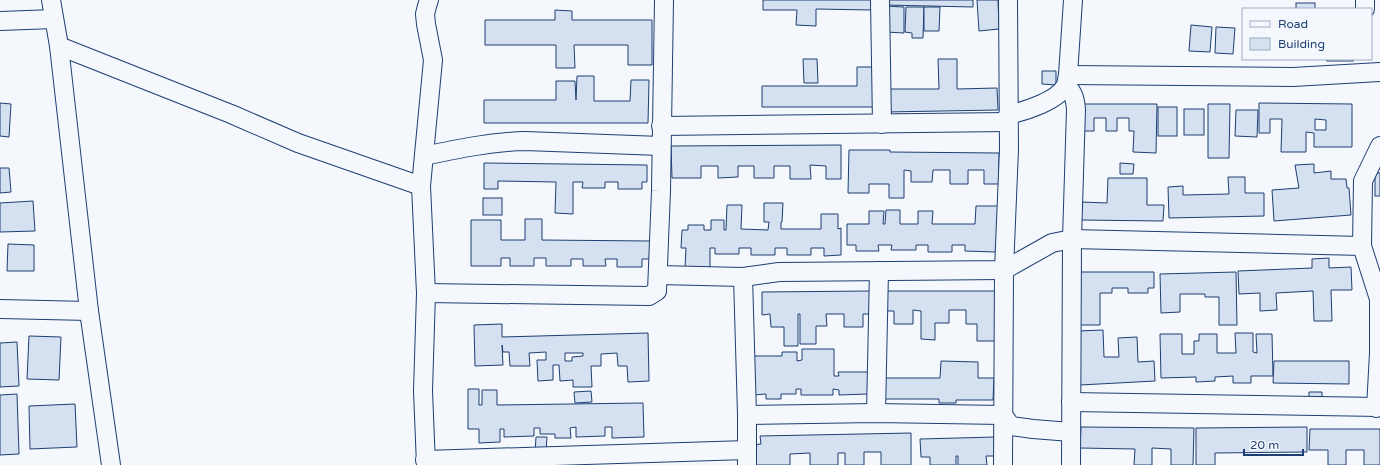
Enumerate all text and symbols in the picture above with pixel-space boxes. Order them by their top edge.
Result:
legend [1242,8,1372,60]
text: Road [1278,17,1308,31]
text: Building [1278,37,1325,51]
scale bar [1244,431,1303,457]
text: 20 m [1250,438,1279,452]

